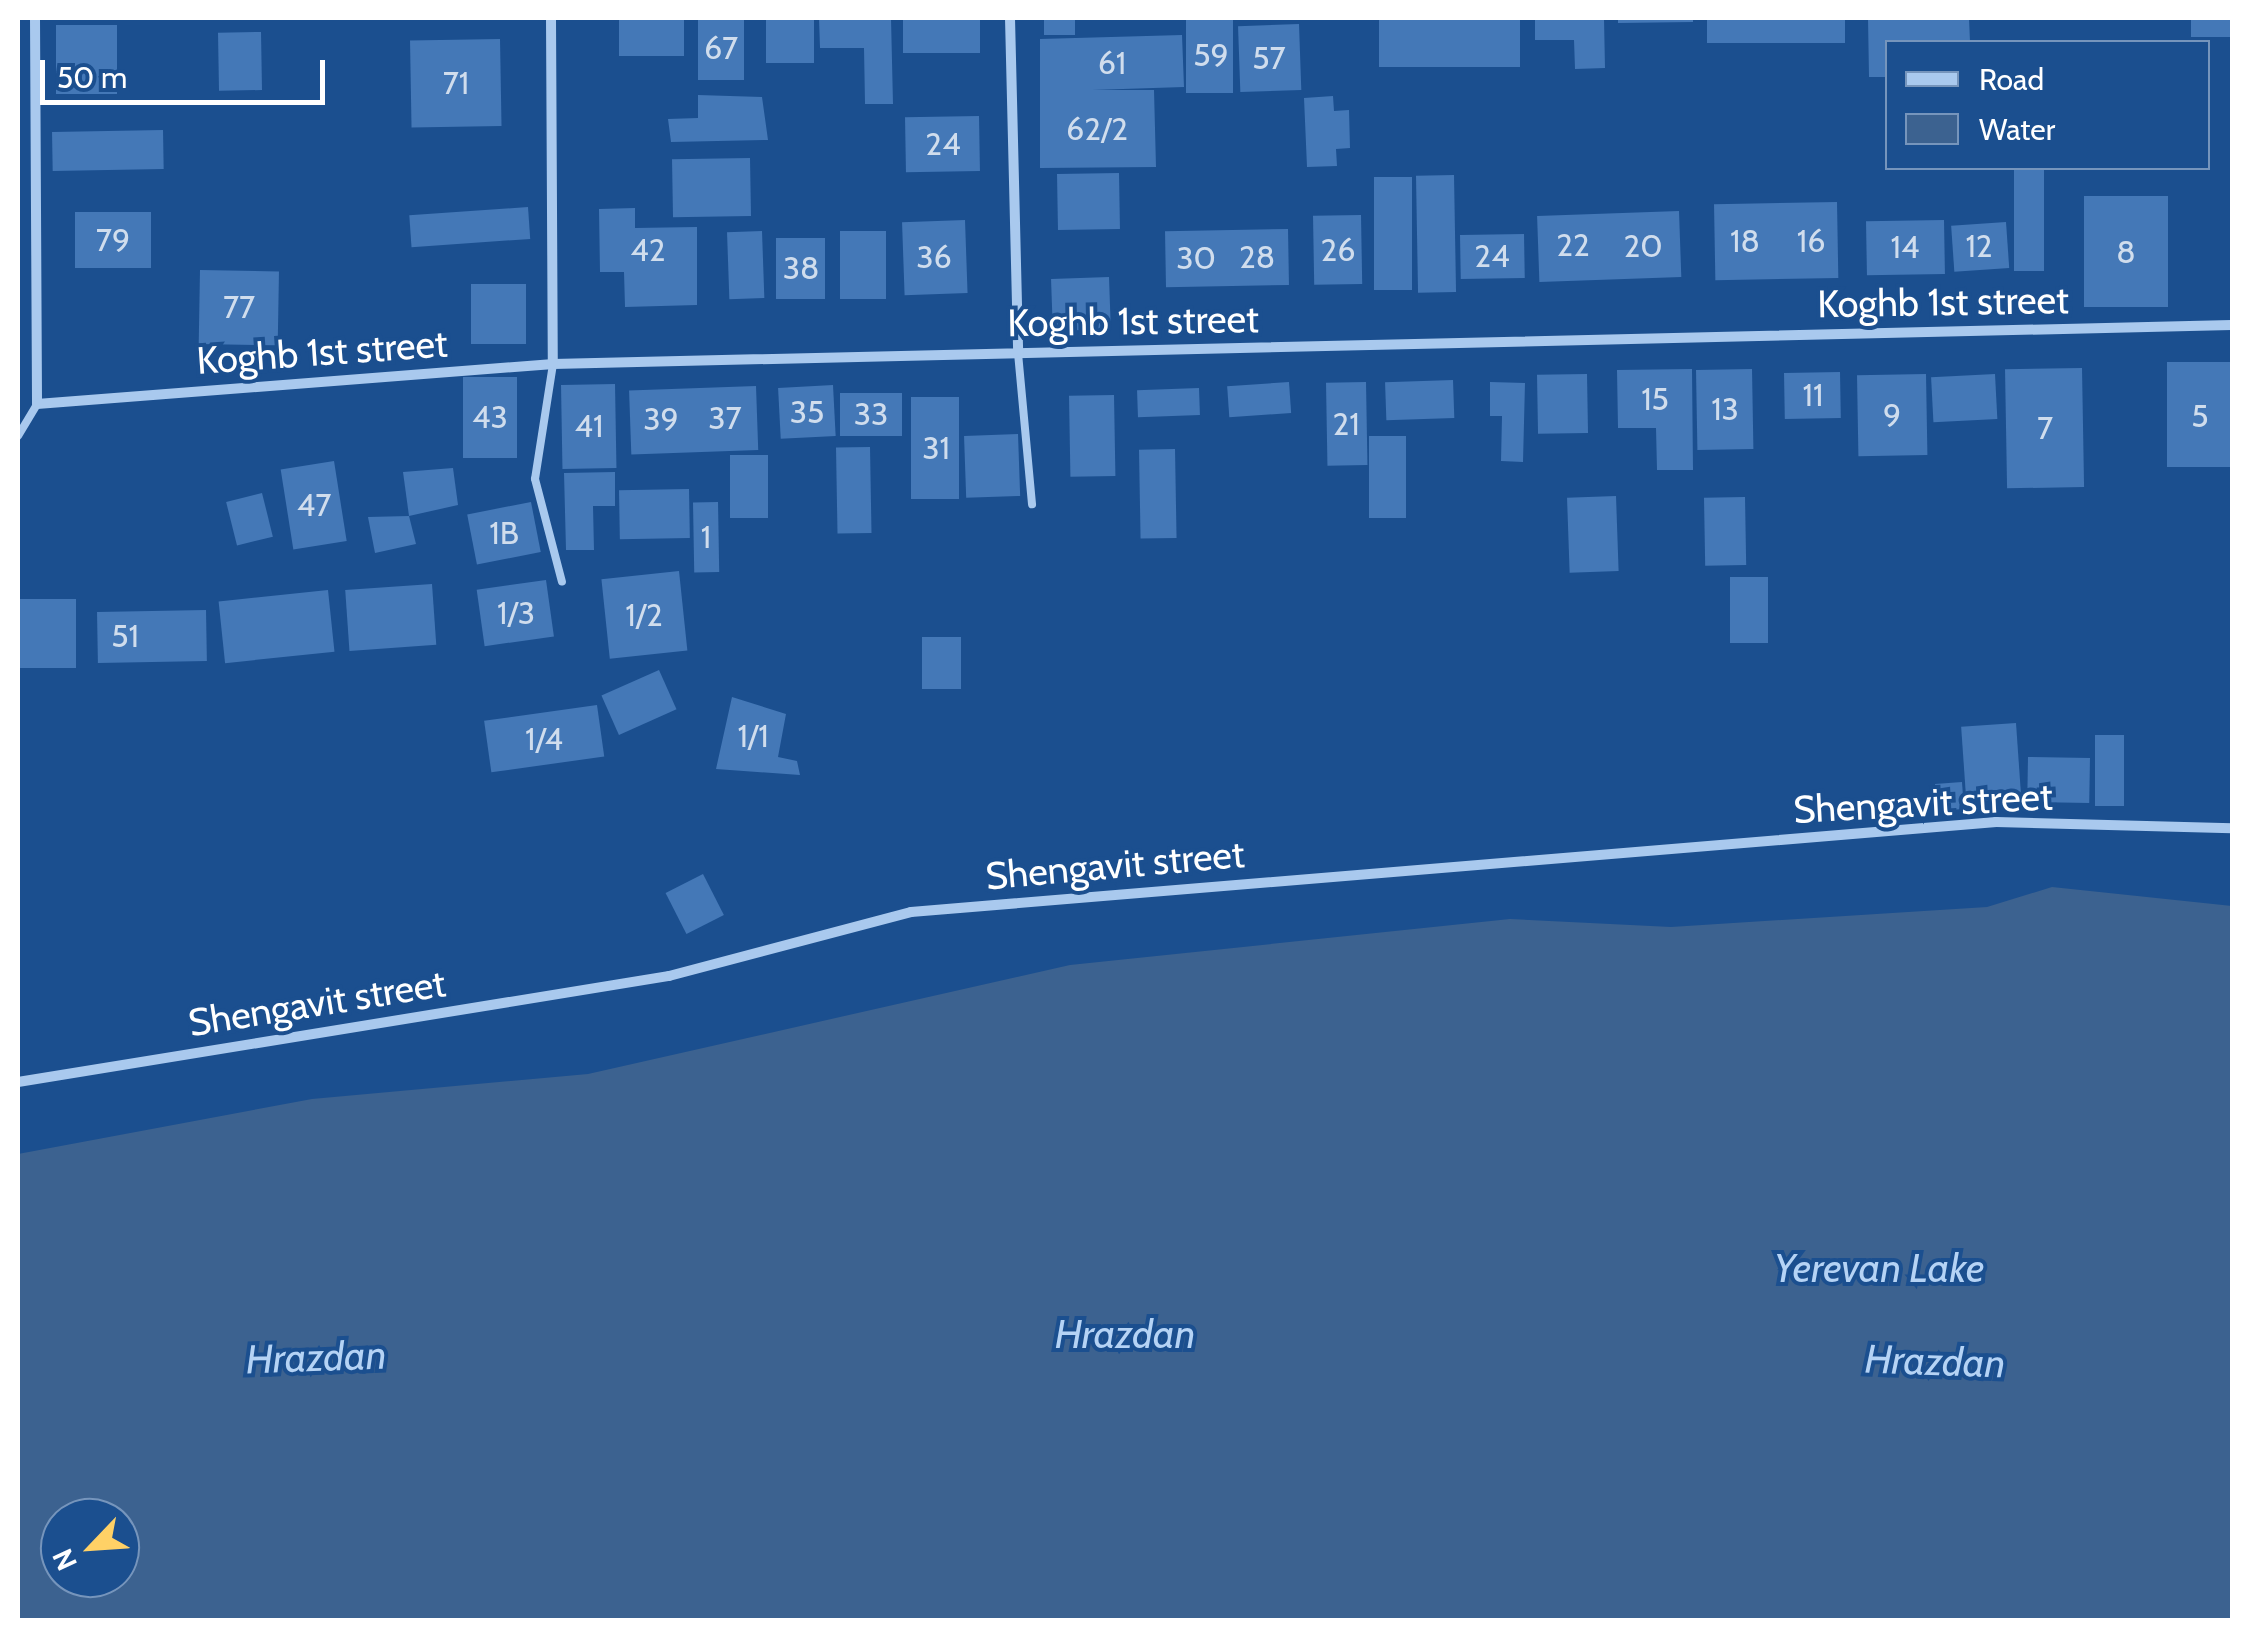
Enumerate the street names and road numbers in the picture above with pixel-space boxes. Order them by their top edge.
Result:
street label: Koghb 1st street [1817,277,2069,327]
street label: Koghb 1st street [1007,296,1259,346]
street label: Koghb 1st street [195,320,449,384]
street label: Shengavit street [1792,773,2054,833]
street label: Shengavit street [984,831,1246,899]
street label: Shengavit street [185,960,449,1046]

